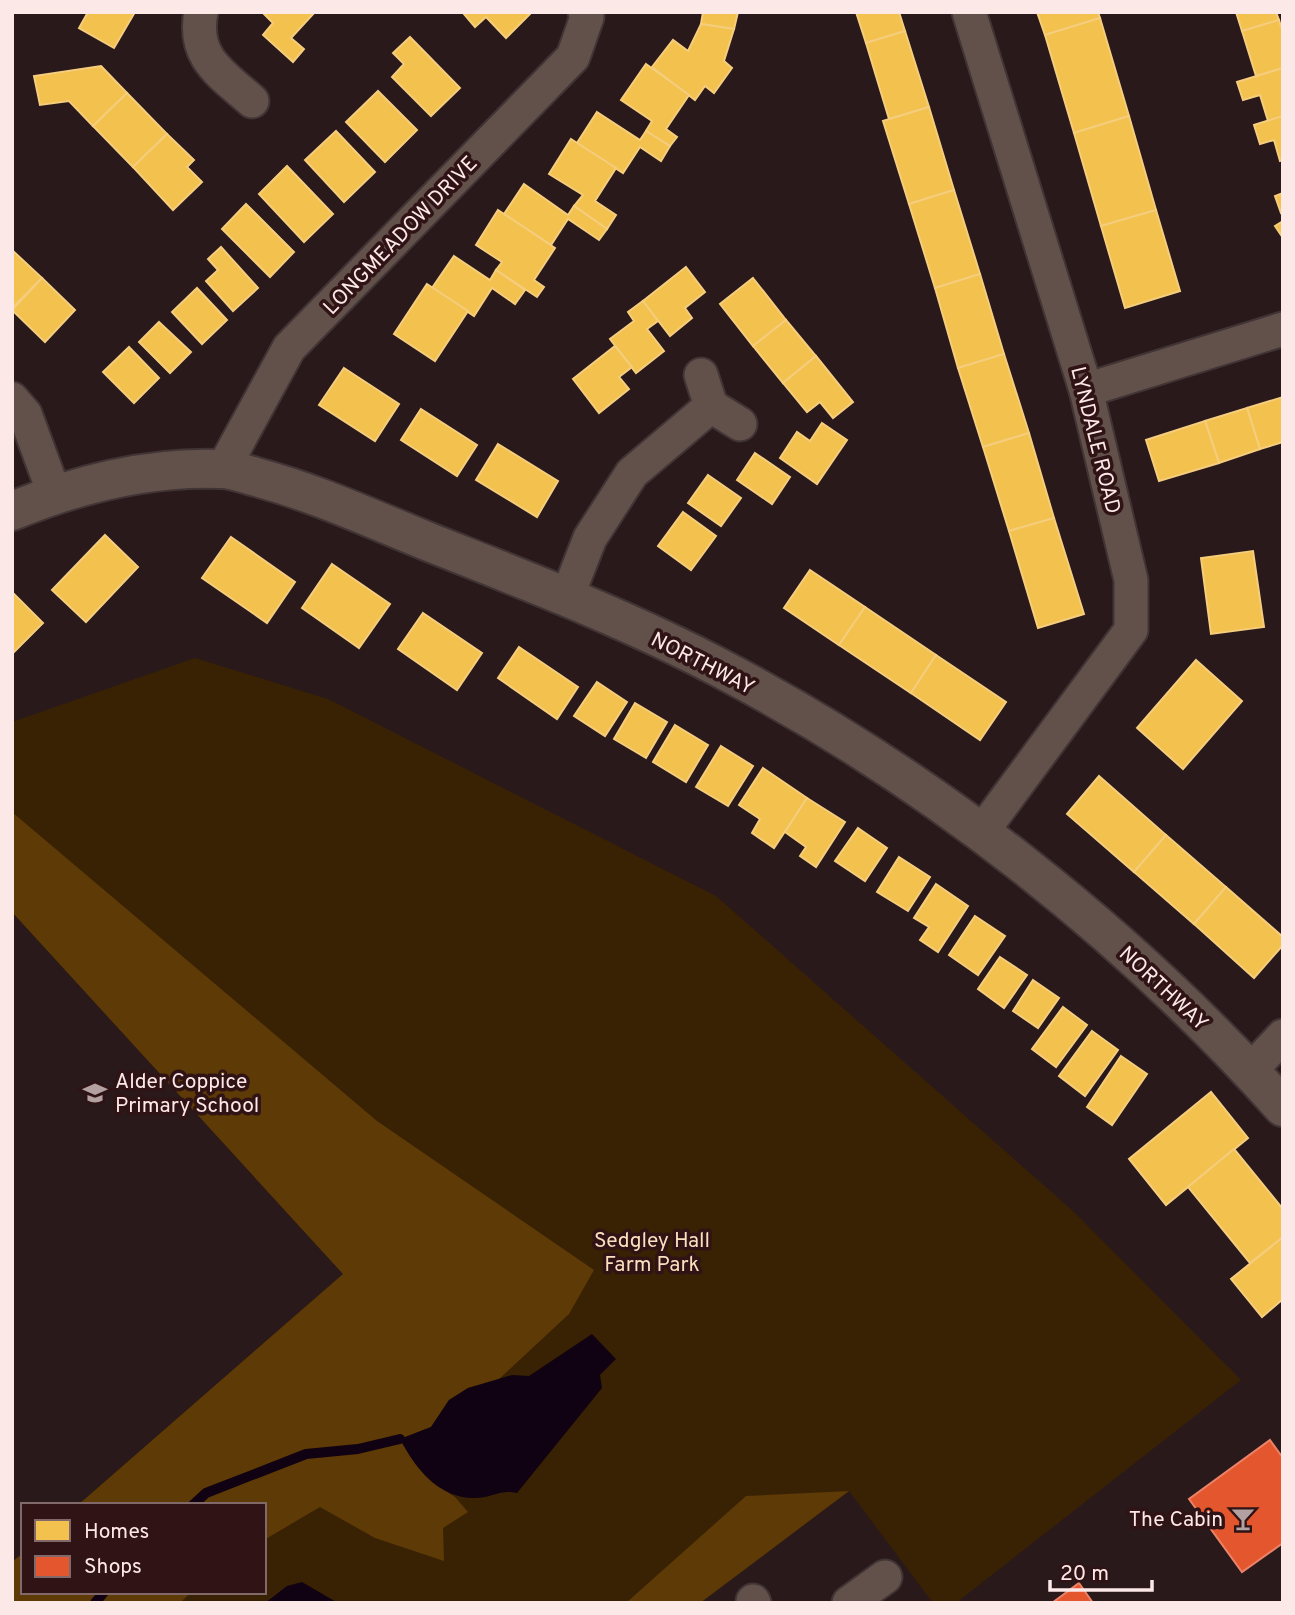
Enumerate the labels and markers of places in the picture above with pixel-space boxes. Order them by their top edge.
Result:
place label: Alder Coppice Primary School [115,1069,259,1120]
school or university icon: Alder Coppice Primary School [81,1079,109,1107]
bar icon: The Cabin [1229,1505,1257,1533]
place label: The Cabin [1129,1507,1223,1534]

